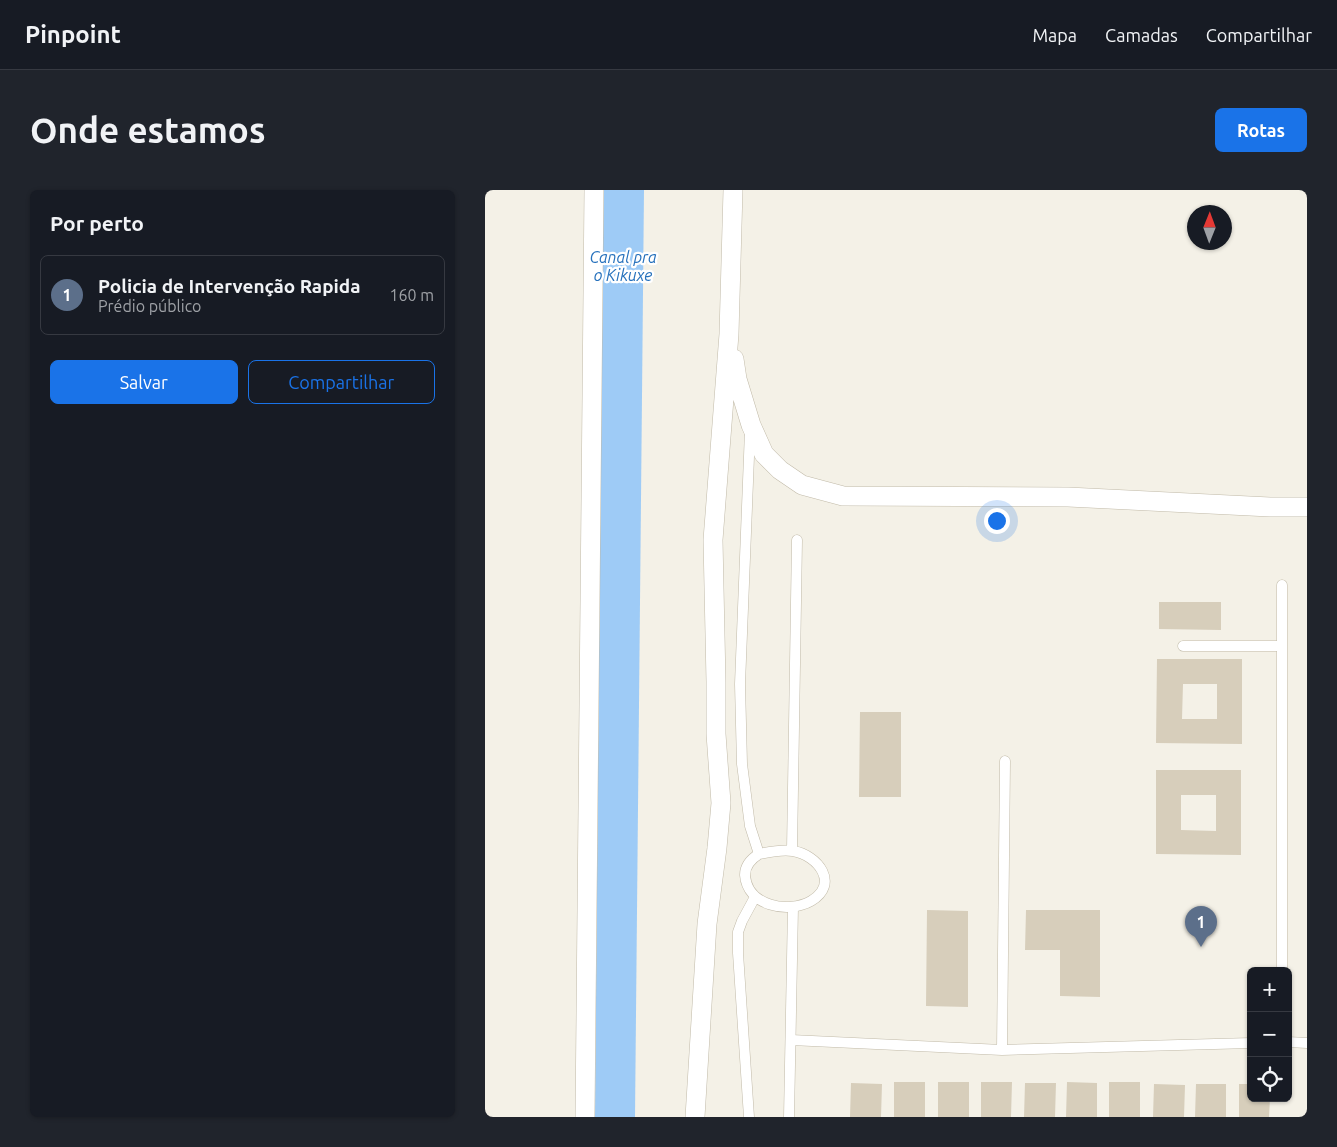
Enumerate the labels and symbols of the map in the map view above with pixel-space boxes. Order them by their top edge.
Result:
north arrow [1187,205,1232,250]
water label: Canal pra o Kikuxe [589,248,657,284]
your location [984,508,1010,534]
pin: 1 [1185,906,1217,947]

